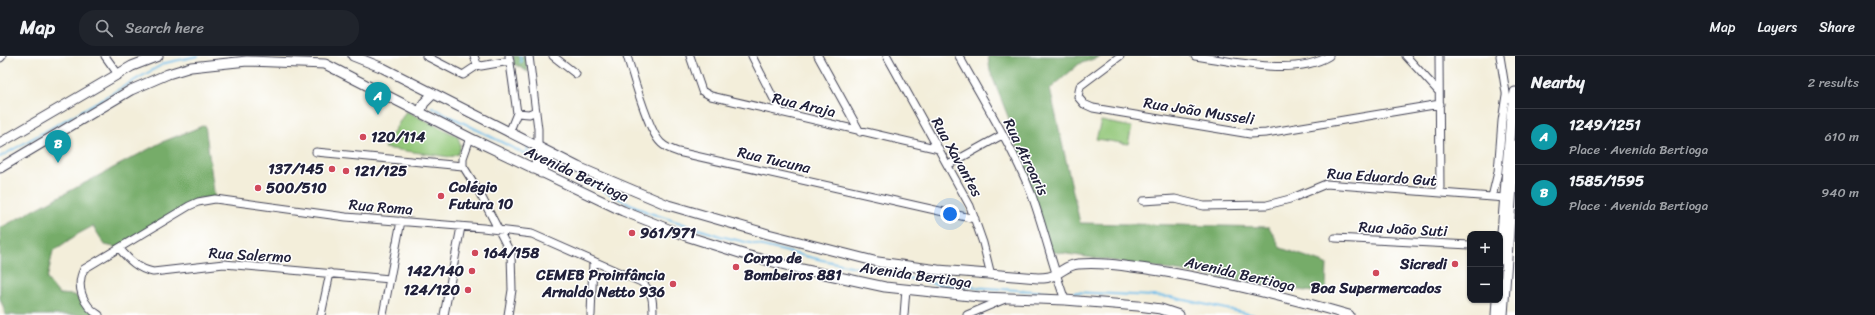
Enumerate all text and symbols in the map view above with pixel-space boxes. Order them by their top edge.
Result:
search box [79,10,359,46]
text: Map [20,11,55,44]
text: Search here [125,15,204,41]
text: Map [1710,15,1735,40]
text: Layers [1757,15,1797,40]
text: Share [1819,15,1855,40]
icon: search [93,17,115,39]
text: Nearby [1531,67,1585,97]
text: 2 results [1808,71,1859,94]
pin: A [365,82,391,115]
street label: Rua Araja [770,85,839,125]
street label: Rua João Musseli [1142,89,1257,133]
street label: Rua Xavantes [924,112,990,202]
text: 1249/1251 [1569,112,1641,138]
street label: Rua Atroaris [996,114,1056,200]
place label: 120/114 [371,124,426,150]
text: A [1540,125,1548,148]
text: 610 m [1824,125,1859,148]
pin: B [45,130,71,163]
marker: 120/114 [358,132,368,142]
street label: Avenida Bertioga [520,138,634,210]
text: Place · Avenida Bertioga [1569,138,1708,161]
street label: Rua Tucuna [735,139,814,181]
place label: 137/145 [268,156,324,182]
place label: 121/125 [354,158,407,184]
street label: Rua Eduardo Gut [1326,160,1438,194]
marker: 137/145 [327,164,337,174]
marker: 121/125 [341,166,351,176]
text: 1585/1595 [1569,168,1644,194]
place label: Colégio Futura 10 [448,174,514,217]
place label: 500/510 [266,175,327,201]
text: B [1540,181,1548,204]
text: 940 m [1821,181,1859,204]
marker: 500/510 [253,183,263,193]
street label: Rua Roma [348,191,415,223]
marker: Colégio Futura 10 [436,191,446,201]
text: Place · Avenida Bertioga [1569,194,1708,217]
your location [940,204,960,224]
street label: Rua João Suti [1358,214,1449,244]
place label: 961/971 [640,220,696,246]
marker: 961/971 [627,228,637,238]
map controls [1467,231,1503,303]
button: + [1467,231,1503,267]
street label: Rua Salermo [208,240,292,270]
place label: 164/158 [483,240,540,266]
place label: Corpo de Bombeiros 881 [743,245,842,288]
marker: 164/158 [470,248,480,258]
street label: Avenida Bertioga [1181,248,1298,299]
place label: Sicredi [1399,251,1448,277]
street label: Avenida Bertioga [857,254,974,296]
place label: 142/140 [407,258,465,284]
marker: Sicredi [1450,259,1460,269]
place label: CEMEB Proinfância Arnaldo Netto 936 [535,262,665,305]
marker: Corpo de Bombeiros 881 [731,262,741,272]
marker: 142/140 [467,266,477,276]
button: − [1467,267,1503,303]
marker: Boa Supermercados [1371,268,1381,278]
place label: Boa Supermercados [1311,275,1442,301]
place label: 124/120 [404,277,461,303]
marker: CEMEB Proinfância Arnaldo Netto 936 [668,279,678,289]
marker: 124/120 [463,285,473,295]

